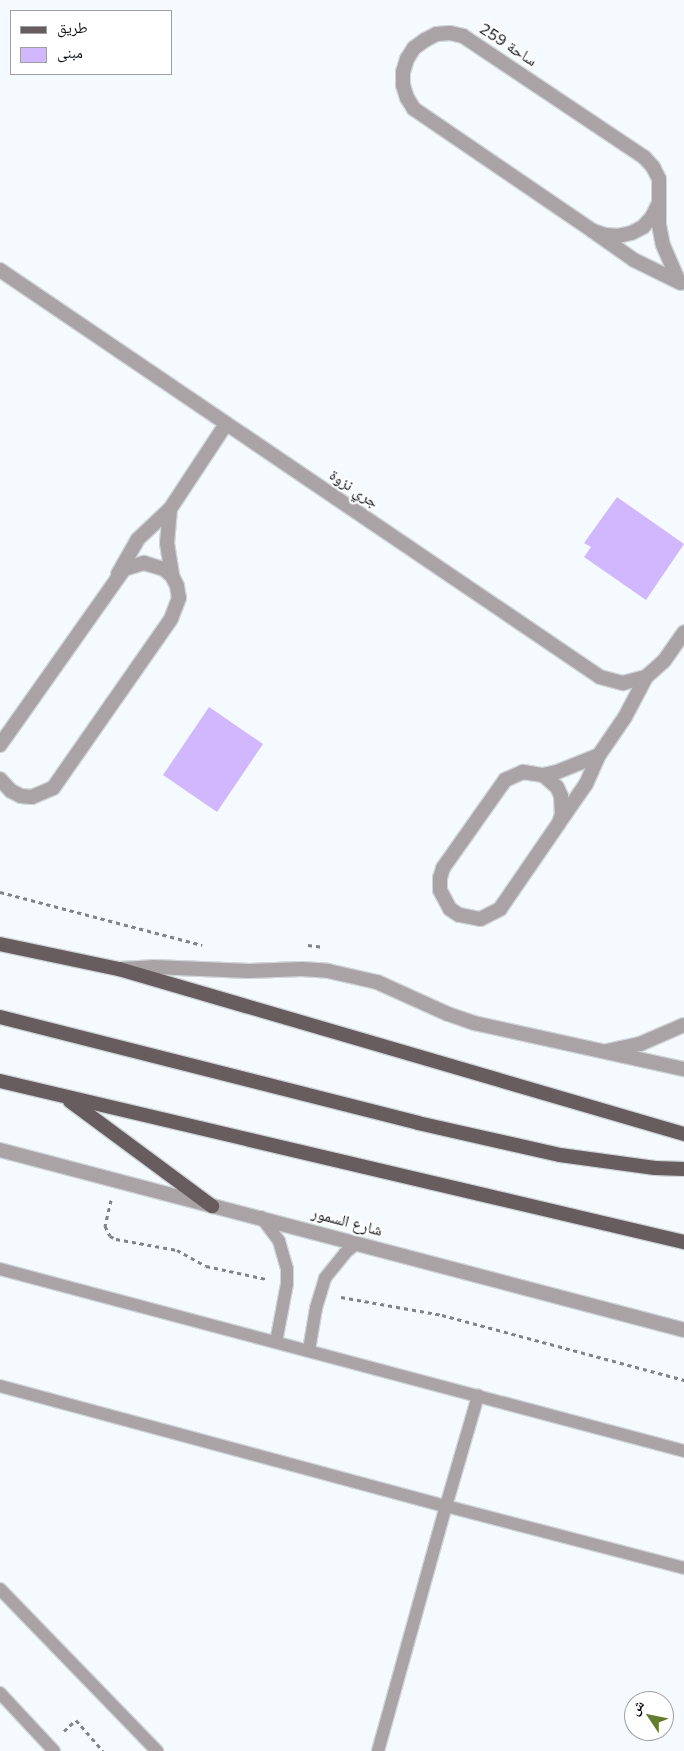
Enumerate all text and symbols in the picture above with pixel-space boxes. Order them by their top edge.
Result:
legend [10,10,172,75]
text: طريق [57,18,88,38]
street label: ساحة 259 [476,19,540,71]
text: مبنى [57,43,83,63]
street label: جري نزوة [326,466,382,512]
street label: شارع السمور [309,1203,385,1241]
north arrow [624,1691,674,1741]
text: ش [625,1696,649,1719]

